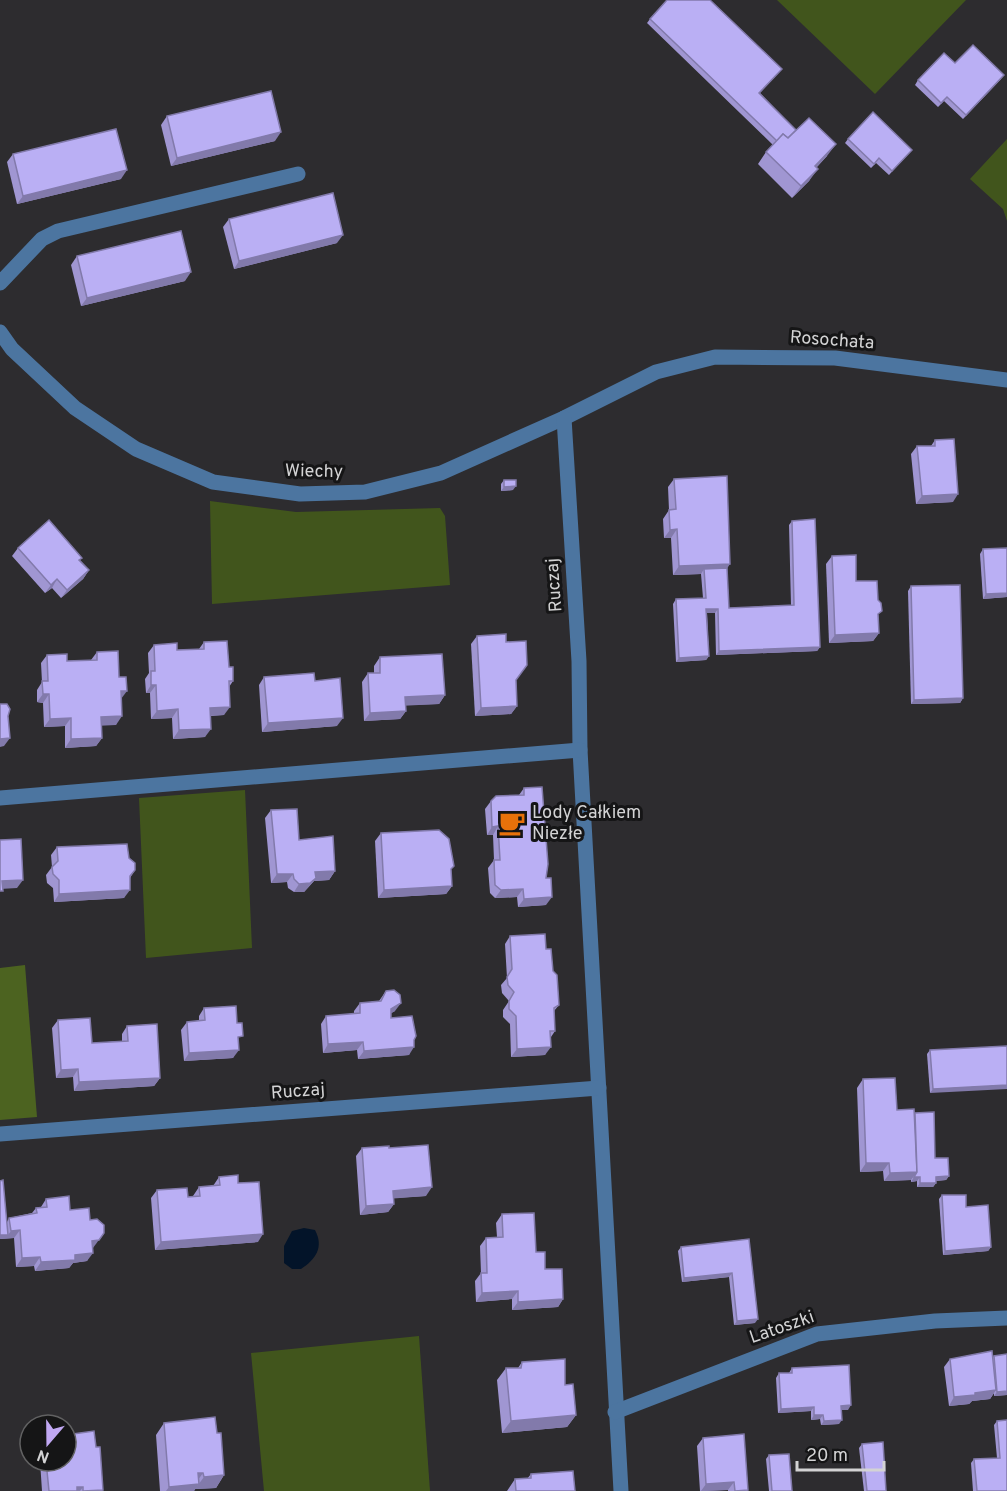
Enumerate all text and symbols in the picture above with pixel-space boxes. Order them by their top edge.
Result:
street label: Rosochata [789,327,875,355]
street label: Wiechy [285,460,343,484]
street label: Ruczaj [542,557,568,613]
place label: Lody Całkiem Niezłe [532,802,641,846]
cafe icon: Lody Całkiem Niezłe [497,808,527,838]
street label: Ruczaj [270,1079,326,1105]
street label: Latoszki [746,1306,818,1350]
north arrow [18,1413,78,1473]
scale bar [797,1434,884,1472]
text: N [35,1444,52,1467]
text: 20 m [806,1445,848,1468]

